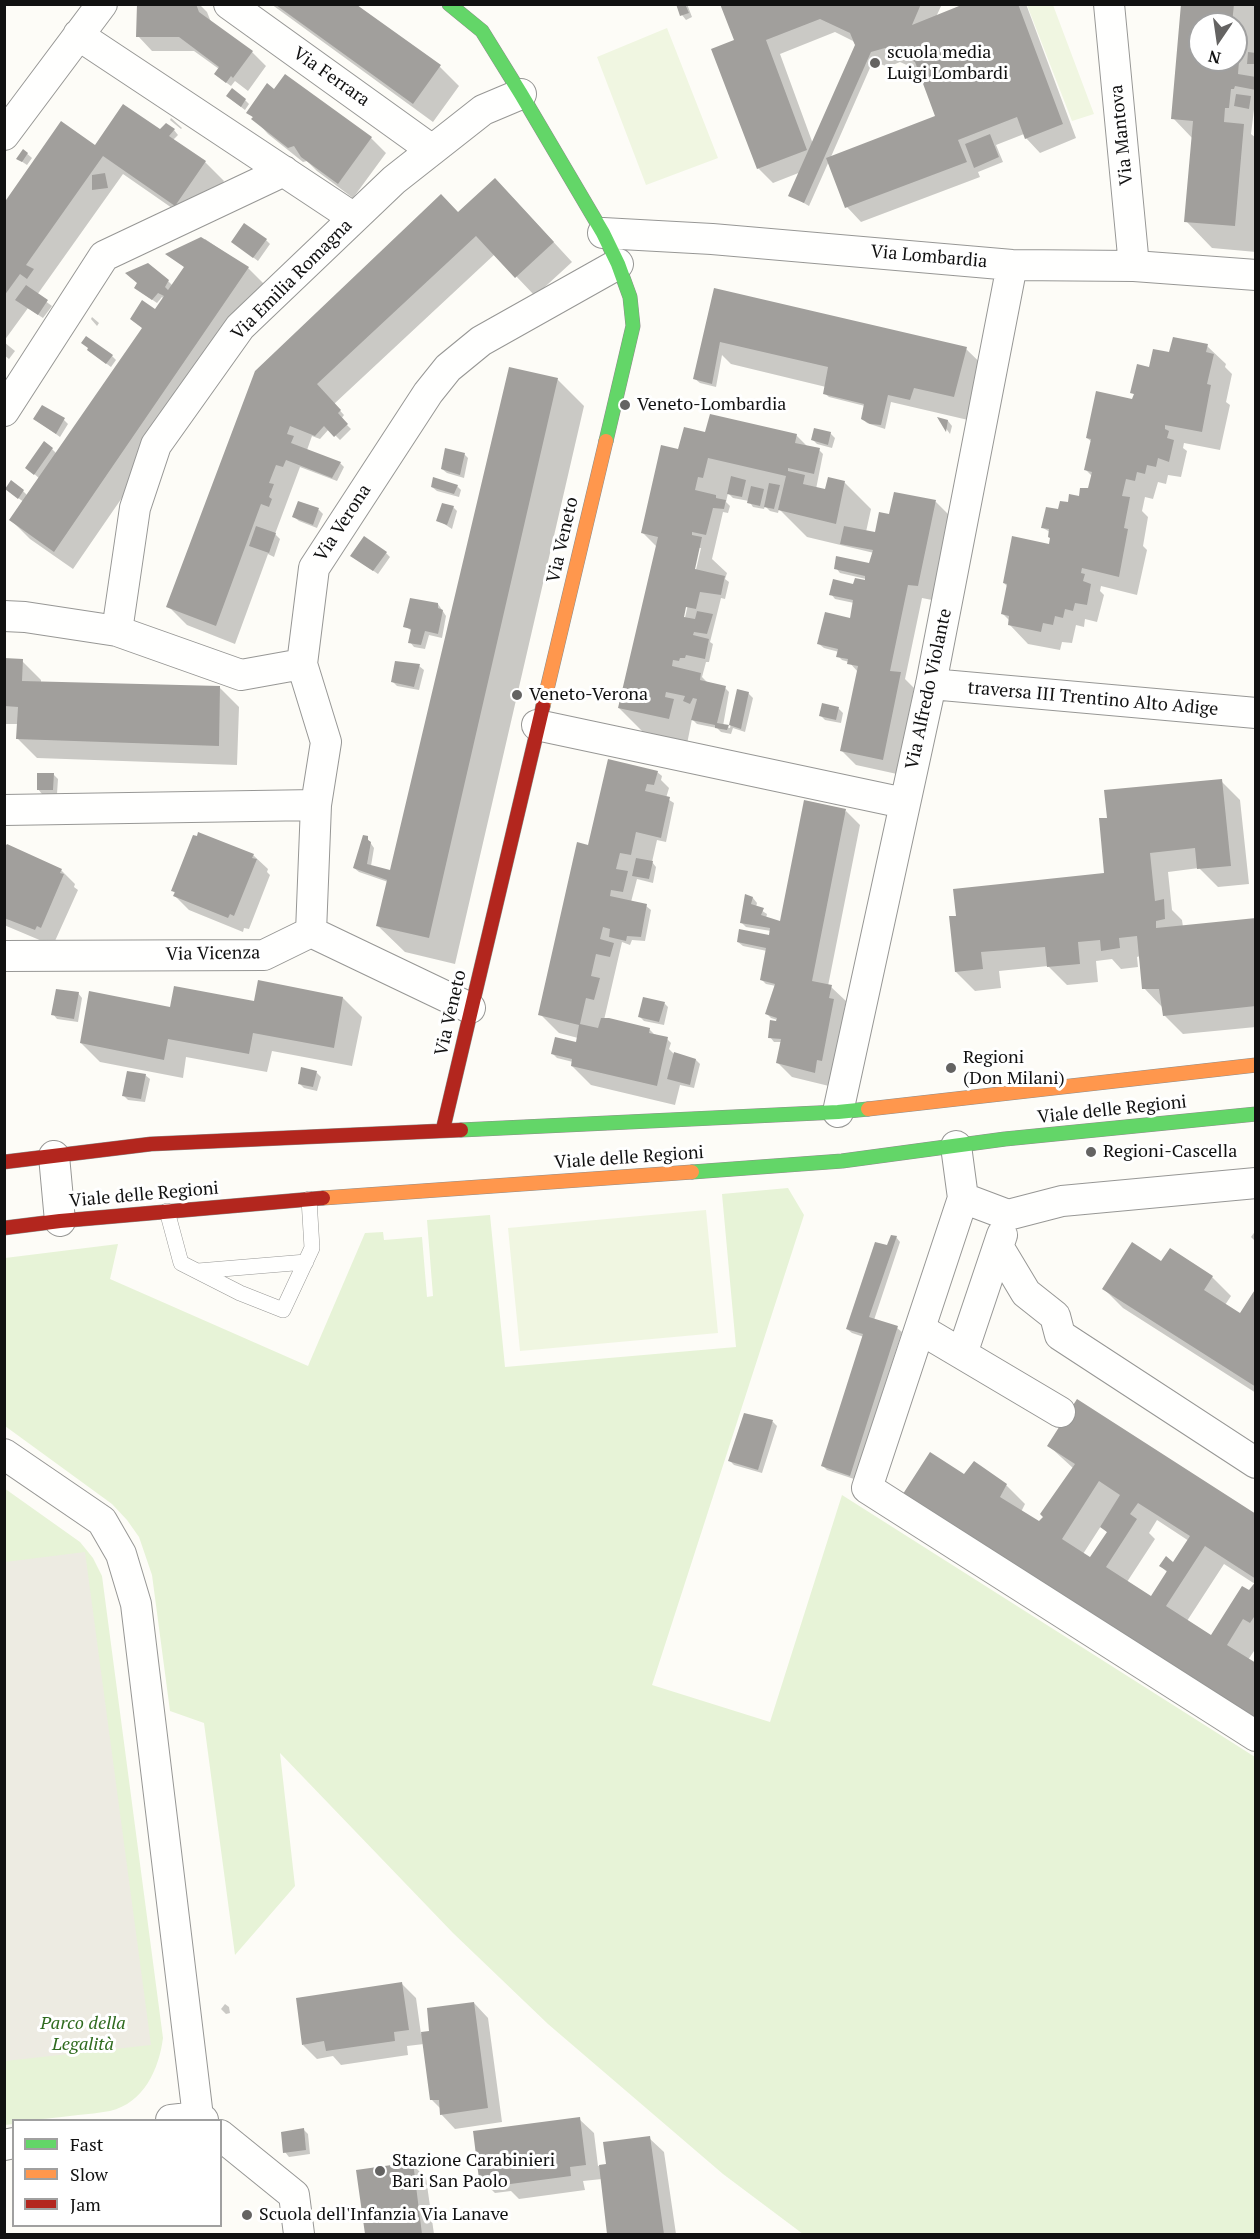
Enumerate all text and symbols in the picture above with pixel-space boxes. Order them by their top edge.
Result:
north arrow [1188,12,1248,72]
place label: scuola media Luigi Lombardi [887,42,1008,84]
street label: Via Ferrara [288,43,374,111]
text: N [1206,46,1223,70]
marker: scuola media Luigi Lombardi [868,56,882,70]
street label: Via Mantova [1106,84,1138,186]
street label: Via Emilia Romagna [227,215,357,345]
street label: Via Lombardia [870,241,988,273]
place label: Veneto-Lombardia [637,394,786,416]
marker: Veneto-Lombardia [618,398,632,412]
street label: Via Verona [310,480,376,566]
street label: Via Veneto [543,495,583,585]
street label: Via Alfredo Violante [901,607,957,771]
street label: traversa III Trentino Alto Adige [967,677,1219,721]
place label: Veneto-Verona [529,684,648,706]
marker: Veneto-Verona [510,688,524,702]
street label: Via Vicenza [166,942,260,966]
street label: Via Veneto [431,968,471,1058]
place label: Regioni (Don Milani) [963,1047,1065,1090]
marker: Regioni (Don Milani) [944,1061,958,1075]
street label: Viale delle Regioni [1036,1091,1188,1129]
place label: Regioni-Cascella [1103,1141,1237,1163]
street label: Viale delle Regioni [553,1142,705,1174]
marker: Regioni-Cascella [1084,1145,1098,1159]
street label: Viale delle Regioni [68,1178,220,1212]
park label: Parco della Legalità [40,2013,126,2056]
legend [12,2119,222,2227]
text: Fast [70,2132,103,2156]
place label: Stazione Carabinieri Bari San Paolo [392,2150,555,2192]
text: Slow [70,2162,108,2186]
marker: Stazione Carabinieri Bari San Paolo [373,2164,387,2178]
text: Jam [70,2192,101,2216]
place label: Scuola dell'Infanzia Via Lanave [259,2204,509,2226]
marker: Scuola dell'Infanzia Via Lanave [240,2208,254,2222]

